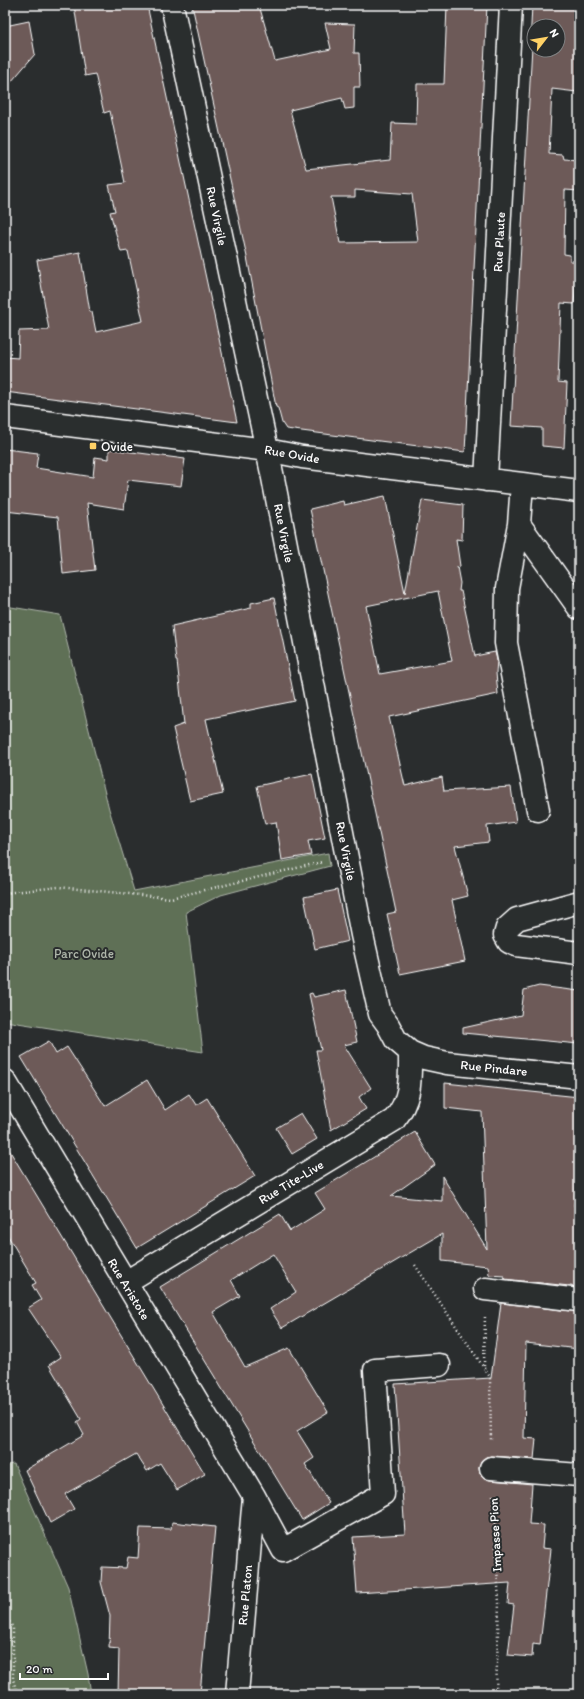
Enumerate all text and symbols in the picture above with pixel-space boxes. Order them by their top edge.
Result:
north arrow [526,18,566,58]
text: N [547,27,562,40]
street label: Rue Virgile [203,185,231,247]
street label: Rue Plaute [490,212,508,272]
place label: Ovide [101,439,133,454]
marker: Ovide [88,441,98,451]
street label: Rue Ovide [263,442,321,466]
street label: Rue Virgile [271,502,297,564]
street label: Rue Virgile [333,820,359,882]
park label: Parc Ovide [54,946,114,961]
street label: Rue Pindare [460,1057,528,1079]
street label: Rue Tite-Live [256,1157,326,1207]
street label: Rue Aristote [105,1255,153,1323]
street label: Impasse Pion [486,1498,504,1572]
street label: Rue Platon [235,1563,255,1626]
scale bar [20,1655,108,1681]
text: 20 m [26,1662,53,1676]

